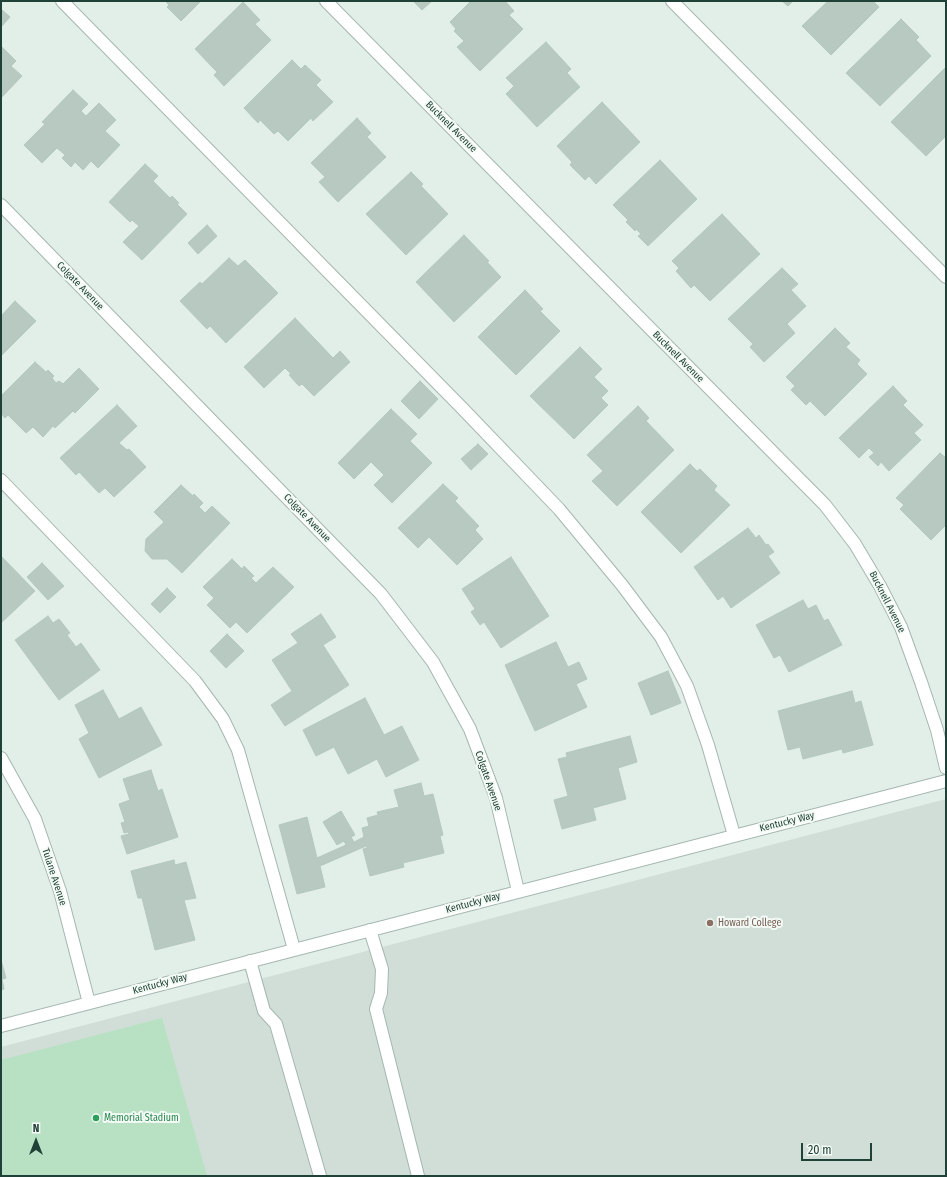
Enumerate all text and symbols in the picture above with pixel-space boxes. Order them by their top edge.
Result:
street label: Bucknell Avenue [423,99,479,155]
street label: Colgate Avenue [54,259,106,313]
street label: Bucknell Avenue [650,329,706,385]
street label: Colgate Avenue [281,491,333,545]
street label: Bucknell Avenue [866,569,908,635]
street label: Colgate Avenue [472,749,504,813]
street label: Kentucky Way [758,809,816,835]
street label: Tulane Avenue [39,847,69,907]
street label: Kentucky Way [444,890,502,916]
place label: Howard College [718,917,781,929]
marker: Howard College [705,918,715,928]
street label: Kentucky Way [131,971,189,997]
place label: Memorial Stadium [104,1112,179,1124]
marker: Memorial Stadium [91,1113,101,1123]
north arrow [16,1121,56,1161]
text: N [33,1122,39,1135]
scale bar [803,1135,874,1161]
text: 20 m [808,1143,832,1157]

